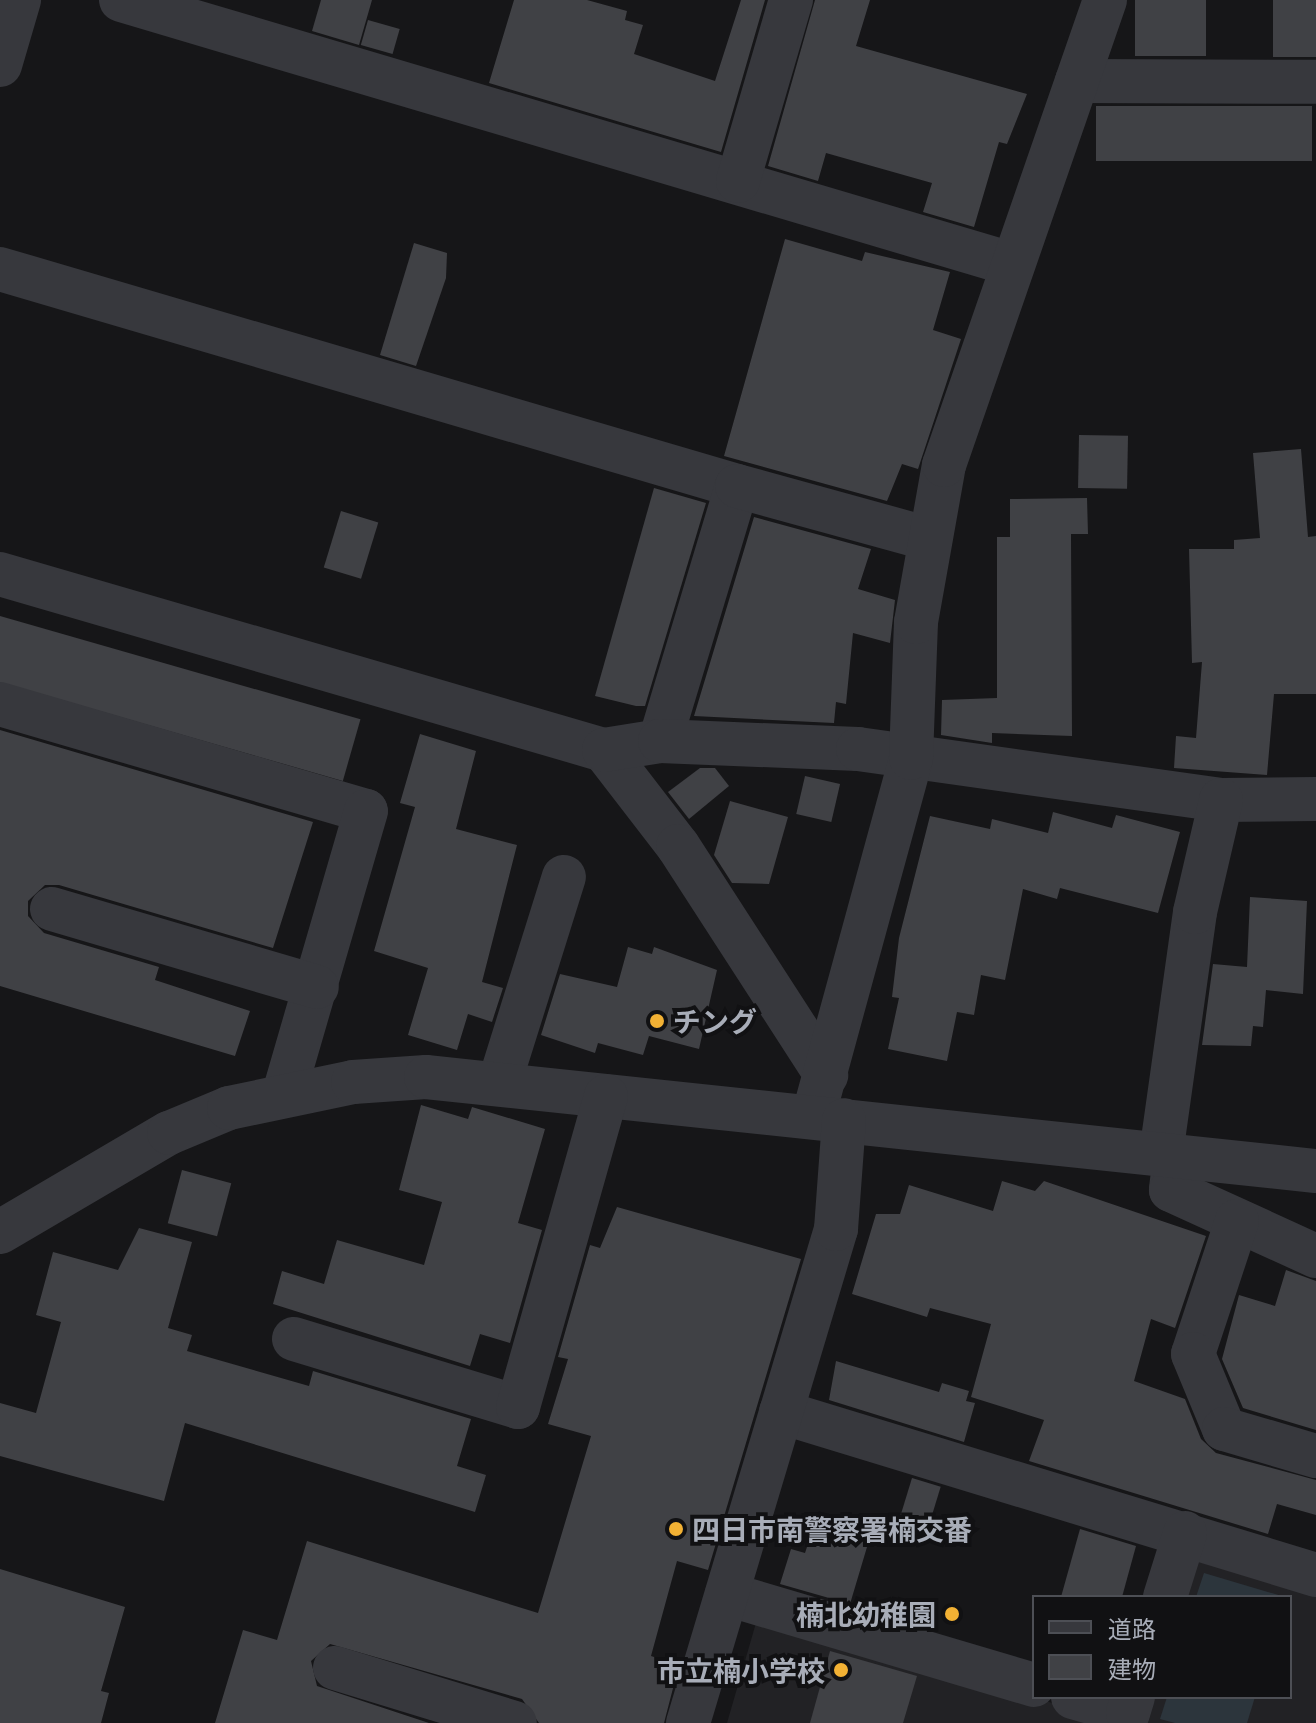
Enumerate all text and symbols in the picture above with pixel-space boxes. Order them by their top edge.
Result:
place label: チング [673,1004,757,1038]
marker: チング [648,1012,666,1030]
place label: 四日市南警察署楠交番 [692,1512,972,1546]
marker: 四日市南警察署楠交番 [667,1520,685,1538]
legend [1032,1595,1292,1699]
place label: 楠北幼稚園 [796,1597,936,1631]
marker: 楠北幼稚園 [943,1605,961,1623]
text: 道路 [1108,1612,1156,1645]
text: 建物 [1108,1652,1156,1685]
place label: 市立楠小学校 [657,1653,825,1687]
marker: 市立楠小学校 [832,1661,850,1679]

